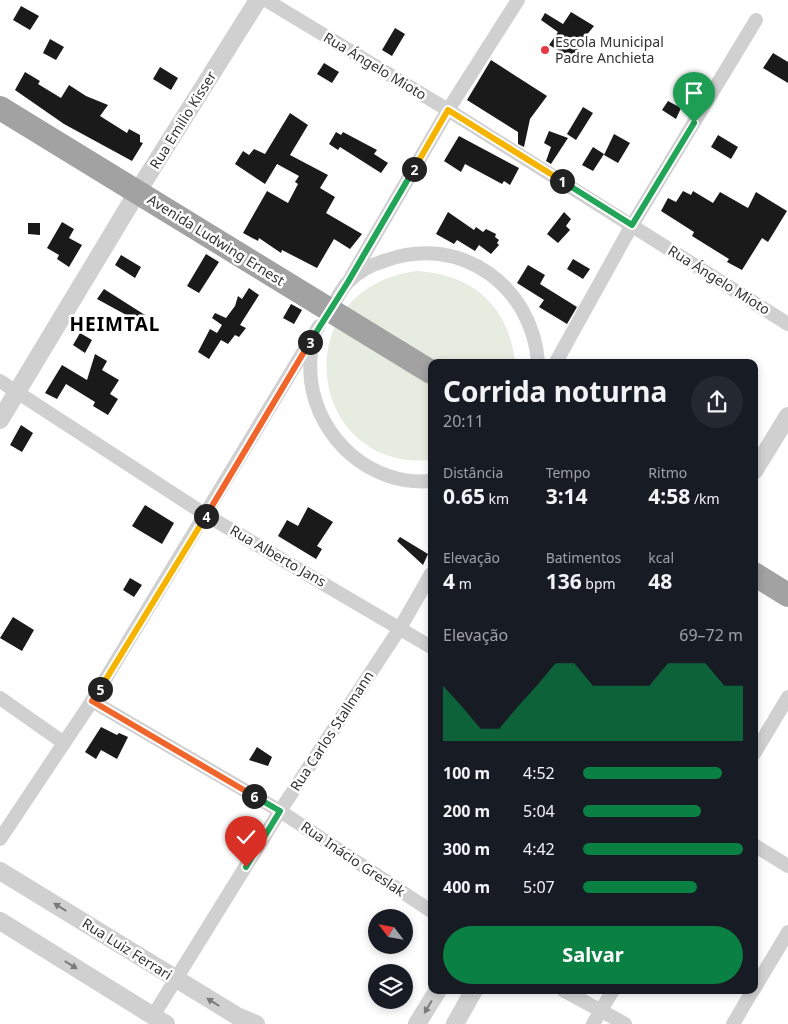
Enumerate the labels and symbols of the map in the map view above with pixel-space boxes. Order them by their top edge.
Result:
street label: Rua Ángelo Mioto [320,27,430,104]
place label: Escola Municipal Padre Anchieta [555,32,664,67]
marker: Escola Municipal Padre Anchieta [539,44,551,56]
street label: Rua Emilio Kisser [145,67,220,172]
pin [673,72,715,123]
pin: 2 [402,156,426,182]
pin: 1 [550,168,574,194]
street label: Avenida Ludwing Ernest [144,190,288,290]
street label: Rua Ángelo Mioto [665,241,774,319]
district label: HEIMTAL [70,311,160,337]
pin: 3 [298,330,322,354]
pin: 4 [194,504,218,528]
street label: Rua Alberto Jans [227,520,330,591]
street label: Rua Carlos Stallmann [286,667,378,795]
pin: 5 [88,676,112,702]
pin: 6 [242,784,266,808]
pin [225,816,267,867]
street label: Rua Inácio Greslak [297,817,410,901]
one-way arrow [53,903,66,912]
north arrow [368,909,412,954]
street label: Rua Luiz Ferrari [79,913,176,984]
one-way arrow [65,960,78,970]
one-way arrow [207,997,220,1006]
one-way arrow [423,1000,432,1014]

